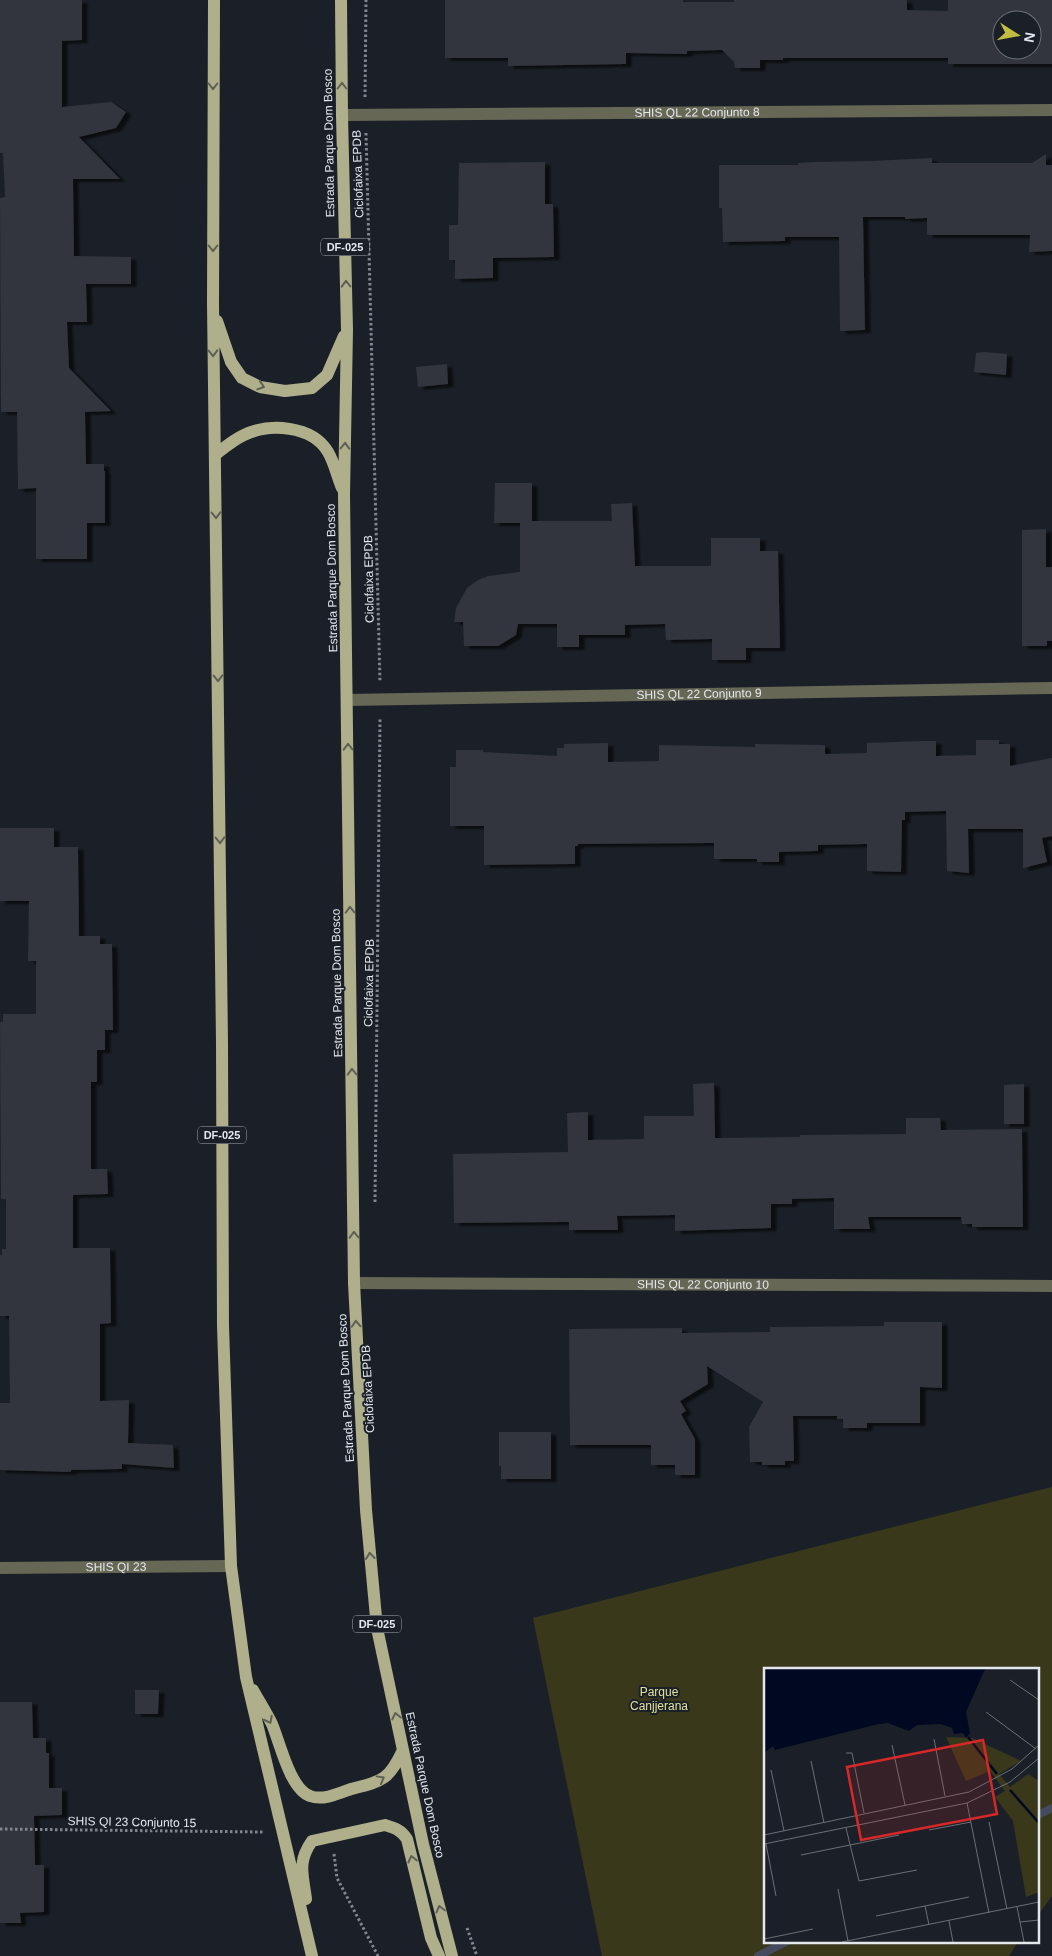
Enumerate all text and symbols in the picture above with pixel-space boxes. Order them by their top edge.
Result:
north arrow [992,10,1042,60]
text: N [1021,31,1039,44]
street label: Estrada Parque Dom Bosco [321,68,337,217]
one-way arrow [208,82,218,90]
one-way arrow [336,82,347,90]
street label: SHIS QL 22 Conjunto 8 [634,105,760,120]
street label: Ciclofaixa EPDB [349,130,367,218]
road number: DF-025 [321,238,369,256]
one-way arrow [208,245,218,253]
one-way arrow [341,279,351,287]
one-way arrow [208,350,218,357]
one-way arrow [256,381,265,391]
one-way arrow [340,442,350,450]
street label: Estrada Parque Dom Bosco [324,503,340,652]
one-way arrow [210,512,221,520]
street label: Ciclofaixa EPDB [361,535,377,623]
one-way arrow [213,674,223,682]
street label: SHIS QL 22 Conjunto 9 [636,686,762,702]
one-way arrow [343,743,353,750]
one-way arrow [215,837,225,845]
one-way arrow [345,905,355,913]
street label: Estrada Parque Dom Bosco [329,908,345,1057]
street label: Ciclofaixa EPDB [361,939,377,1027]
one-way arrow [347,1068,357,1076]
road number: DF-025 [198,1126,246,1144]
one-way arrow [348,1230,359,1238]
street label: SHIS QL 22 Conjunto 10 [637,1277,769,1292]
street label: Estrada Parque Dom Bosco [335,1313,357,1463]
one-way arrow [351,1320,362,1328]
street label: Ciclofaixa EPDB [359,1345,377,1433]
one-way arrow [365,1552,376,1560]
street label: SHIS QI 23 [86,1560,147,1574]
road number: DF-025 [353,1616,401,1632]
inset map [764,1668,1040,1944]
park label: Parque Canjjerana [630,1685,688,1713]
street label: Estrada Parque Dom Bosco [403,1711,447,1860]
one-way arrow [391,1712,402,1721]
one-way arrow [263,1714,273,1723]
one-way arrow [375,1775,384,1785]
street label: SHIS QI 23 Conjunto 15 [68,1814,197,1830]
one-way arrow [407,1854,418,1863]
one-way arrow [435,1904,446,1913]

